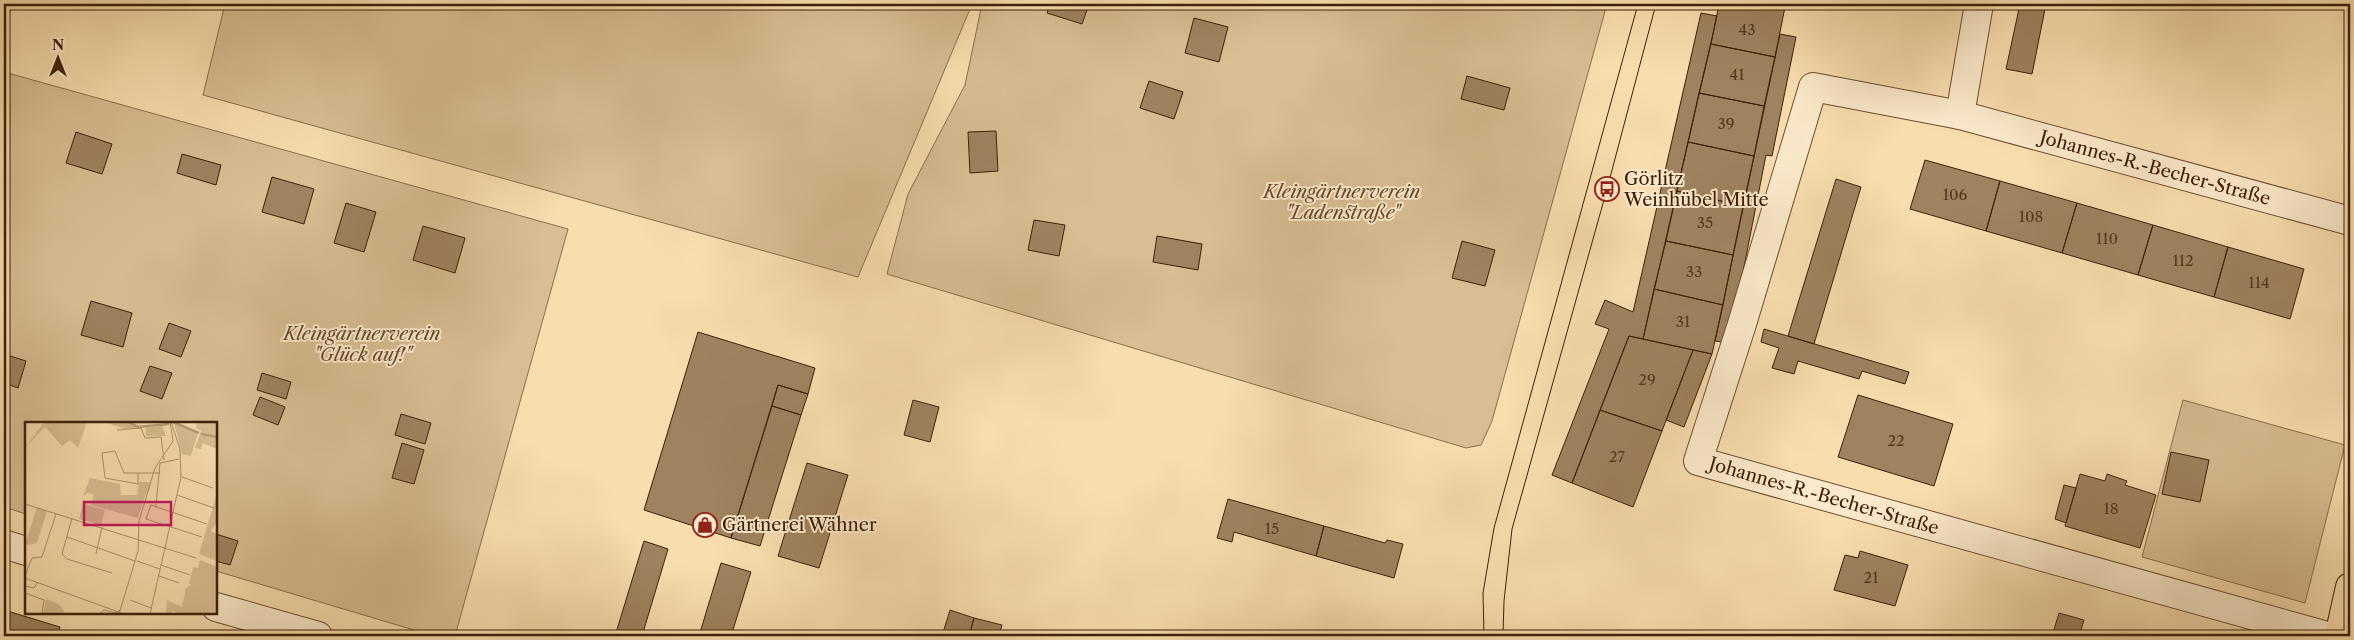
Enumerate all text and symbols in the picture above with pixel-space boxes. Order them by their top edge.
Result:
house number: 43 [1739,20,1755,39]
north arrow [32,32,82,82]
text: N [52,36,64,54]
house number: 41 [1730,65,1745,84]
house number: 39 [1717,114,1735,133]
street label: Johannes-R.-Becher-Straße [2034,125,2273,210]
place label: Görlitz Weinhübel Mitte [1623,168,1769,211]
bus stop icon: Görlitz Weinhübel Mitte [1594,176,1620,202]
park label: Kleingärtnerverein "Ladenstraße" [1262,181,1421,224]
house number: 106 [1943,185,1968,204]
house number: 108 [2019,207,2043,226]
house number: 35 [1697,213,1713,232]
house number: 110 [2096,229,2118,248]
house number: 112 [2172,251,2194,270]
house number: 33 [1686,262,1702,281]
house number: 114 [2248,273,2270,292]
house number: 31 [1676,312,1691,331]
park label: Kleingärtnerverein "Glück auf!" [282,323,441,366]
house number: 29 [1638,370,1656,389]
inset map [25,422,218,615]
house number: 22 [1887,431,1905,450]
house number: 27 [1609,447,1626,466]
street label: Johannes-R.-Becher-Straße [1704,452,1941,539]
house number: 18 [2103,499,2119,518]
shop icon: Gärtnerei Wähner [692,512,718,538]
place label: Gärtnerei Wähner [722,514,877,536]
house number: 15 [1265,519,1279,538]
house number: 21 [1864,568,1879,587]

